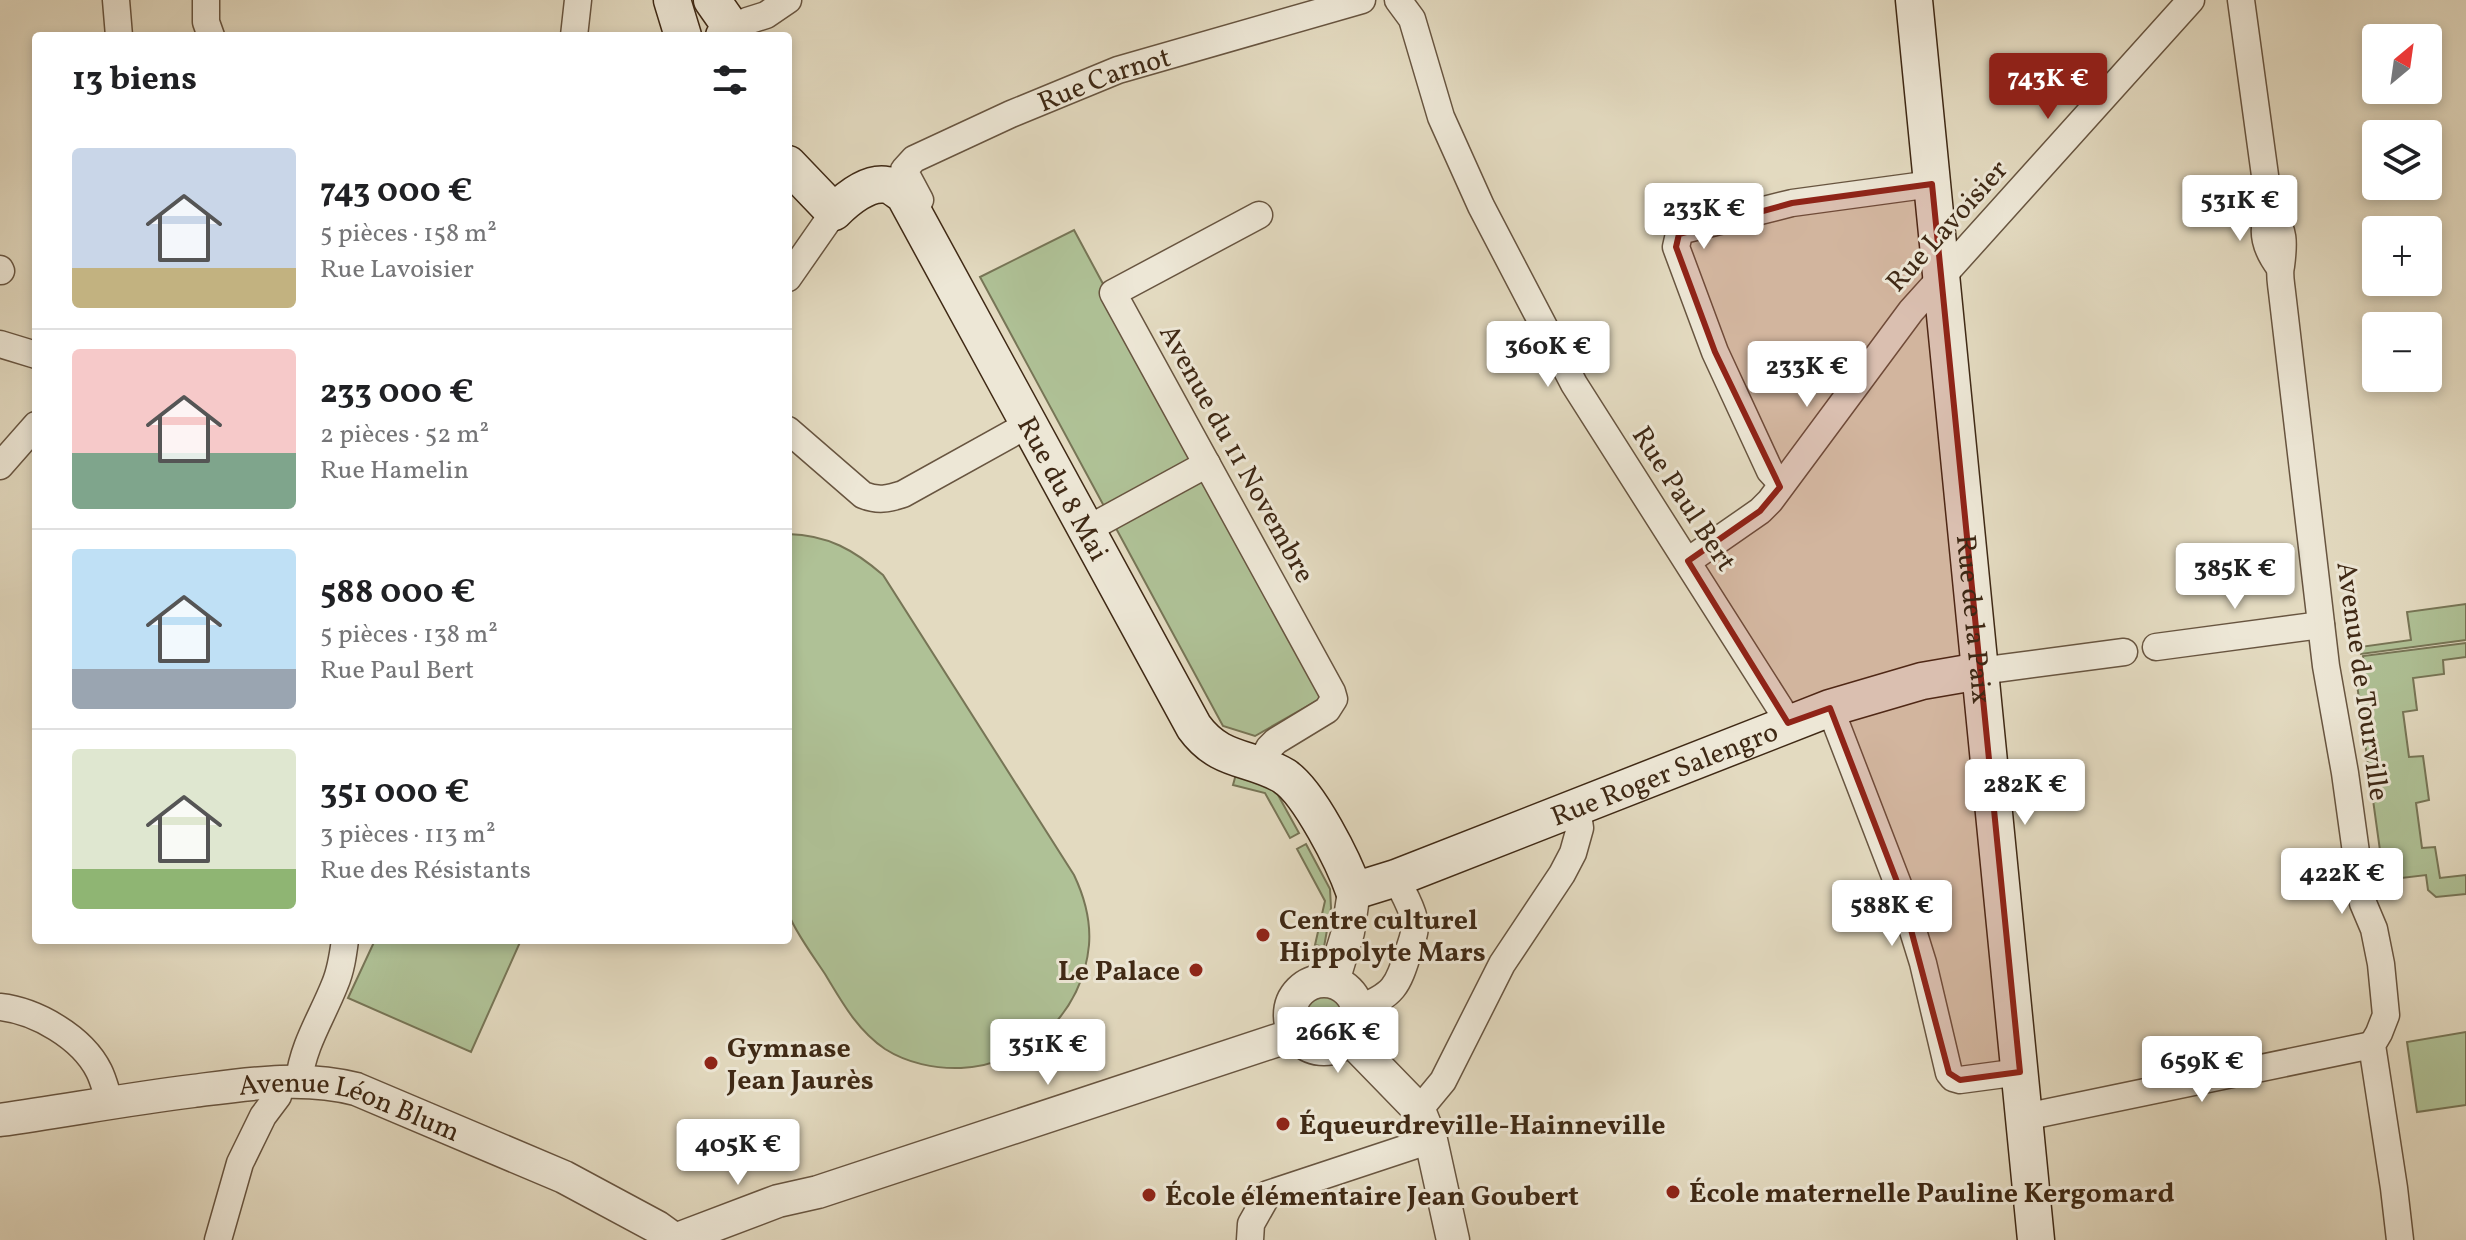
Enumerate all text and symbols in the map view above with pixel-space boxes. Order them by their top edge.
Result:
north arrow [2362,24,2442,104]
map controls [2362,24,2442,392]
street label: Rue Carnot [1032,39,1175,123]
pin: 743K € [1983,53,2113,121]
text: 13 biens [72,57,197,104]
icon: filters [708,58,752,102]
text: 743K € [2007,61,2089,97]
button: layers [2362,120,2442,200]
street label: Rue Lavoisier [1878,152,2018,301]
text: 743 000 € [320,169,472,216]
pin: 531K € [2175,175,2305,243]
icon: home [136,180,232,276]
pin: 233K € [1639,183,1769,251]
text: 531K € [2200,183,2280,219]
text: 233K € [1663,191,1745,227]
text: 5 pièces · 158 m² [320,216,497,252]
button: + [2362,216,2442,296]
text: Rue Lavoisier [320,252,474,288]
button: − [2362,312,2442,392]
street label: Avenue du 11 Novembre [1148,318,1323,590]
pin: 360K € [1483,321,1613,389]
text: 360K € [1505,329,1591,365]
pin: 233K € [1742,341,1872,409]
text: 233K € [1766,349,1848,385]
text: 233 000 € [320,370,474,417]
icon: home [136,381,232,477]
street label: Rue du 8 Mai [1006,410,1117,569]
text: 2 pièces · 52 m² [320,417,489,453]
street label: Rue Paul Bert [1621,419,1744,580]
text: Rue Hamelin [320,453,469,489]
street label: Rue de la Paix [1945,533,2000,706]
pin: 385K € [2170,543,2300,611]
text: 385K € [2194,551,2276,587]
street label: Avenue de Tourville [2325,559,2398,803]
text: 588 000 € [320,570,476,617]
icon: home [136,581,232,677]
text: 5 pièces · 138 m² [320,617,498,653]
text: Rue Paul Bert [320,653,474,689]
street label: Rue Roger Salengro [1546,713,1784,837]
pin: 282K € [1960,759,2090,827]
text: 282K € [1983,767,2067,803]
text: 351 000 € [320,770,470,817]
icon: home [136,781,232,877]
text: 3 pièces · 113 m² [320,817,496,853]
pin: 422K € [2277,848,2407,916]
text: Rue des Résistants [320,853,531,889]
text: 422K € [2299,856,2385,892]
pin: 588K € [1827,880,1957,948]
text: 588K € [1850,888,1934,924]
place label: Centre culturel Hippolyte Mars [1279,902,1486,973]
marker: Centre culturel Hippolyte Mars [1254,926,1272,944]
place label: Le Palace [1058,953,1180,992]
marker: Le Palace [1187,961,1205,979]
pin: 266K € [1273,1007,1403,1075]
text: 266K € [1295,1015,1381,1051]
pin: 351K € [983,1019,1113,1087]
text: 351K € [1008,1027,1088,1063]
place label: Gymnase Jean Jaurès [726,1030,874,1101]
pin: 659K € [2137,1036,2267,1104]
text: 659K € [2160,1044,2244,1080]
marker: Gymnase Jean Jaurès [702,1054,720,1072]
street label: Avenue Léon Blum [237,1065,465,1153]
place label: Équeurdreville-Hainneville [1299,1107,1665,1146]
marker: Équeurdreville-Hainneville [1274,1115,1292,1133]
pin: 405K € [673,1119,803,1187]
text: 405K € [695,1127,781,1163]
place label: École maternelle Pauline Kergomard [1689,1175,2174,1214]
place label: École élémentaire Jean Goubert [1165,1178,1579,1217]
marker: École maternelle Pauline Kergomard [1664,1183,1682,1201]
marker: École élémentaire Jean Goubert [1140,1186,1158,1204]

